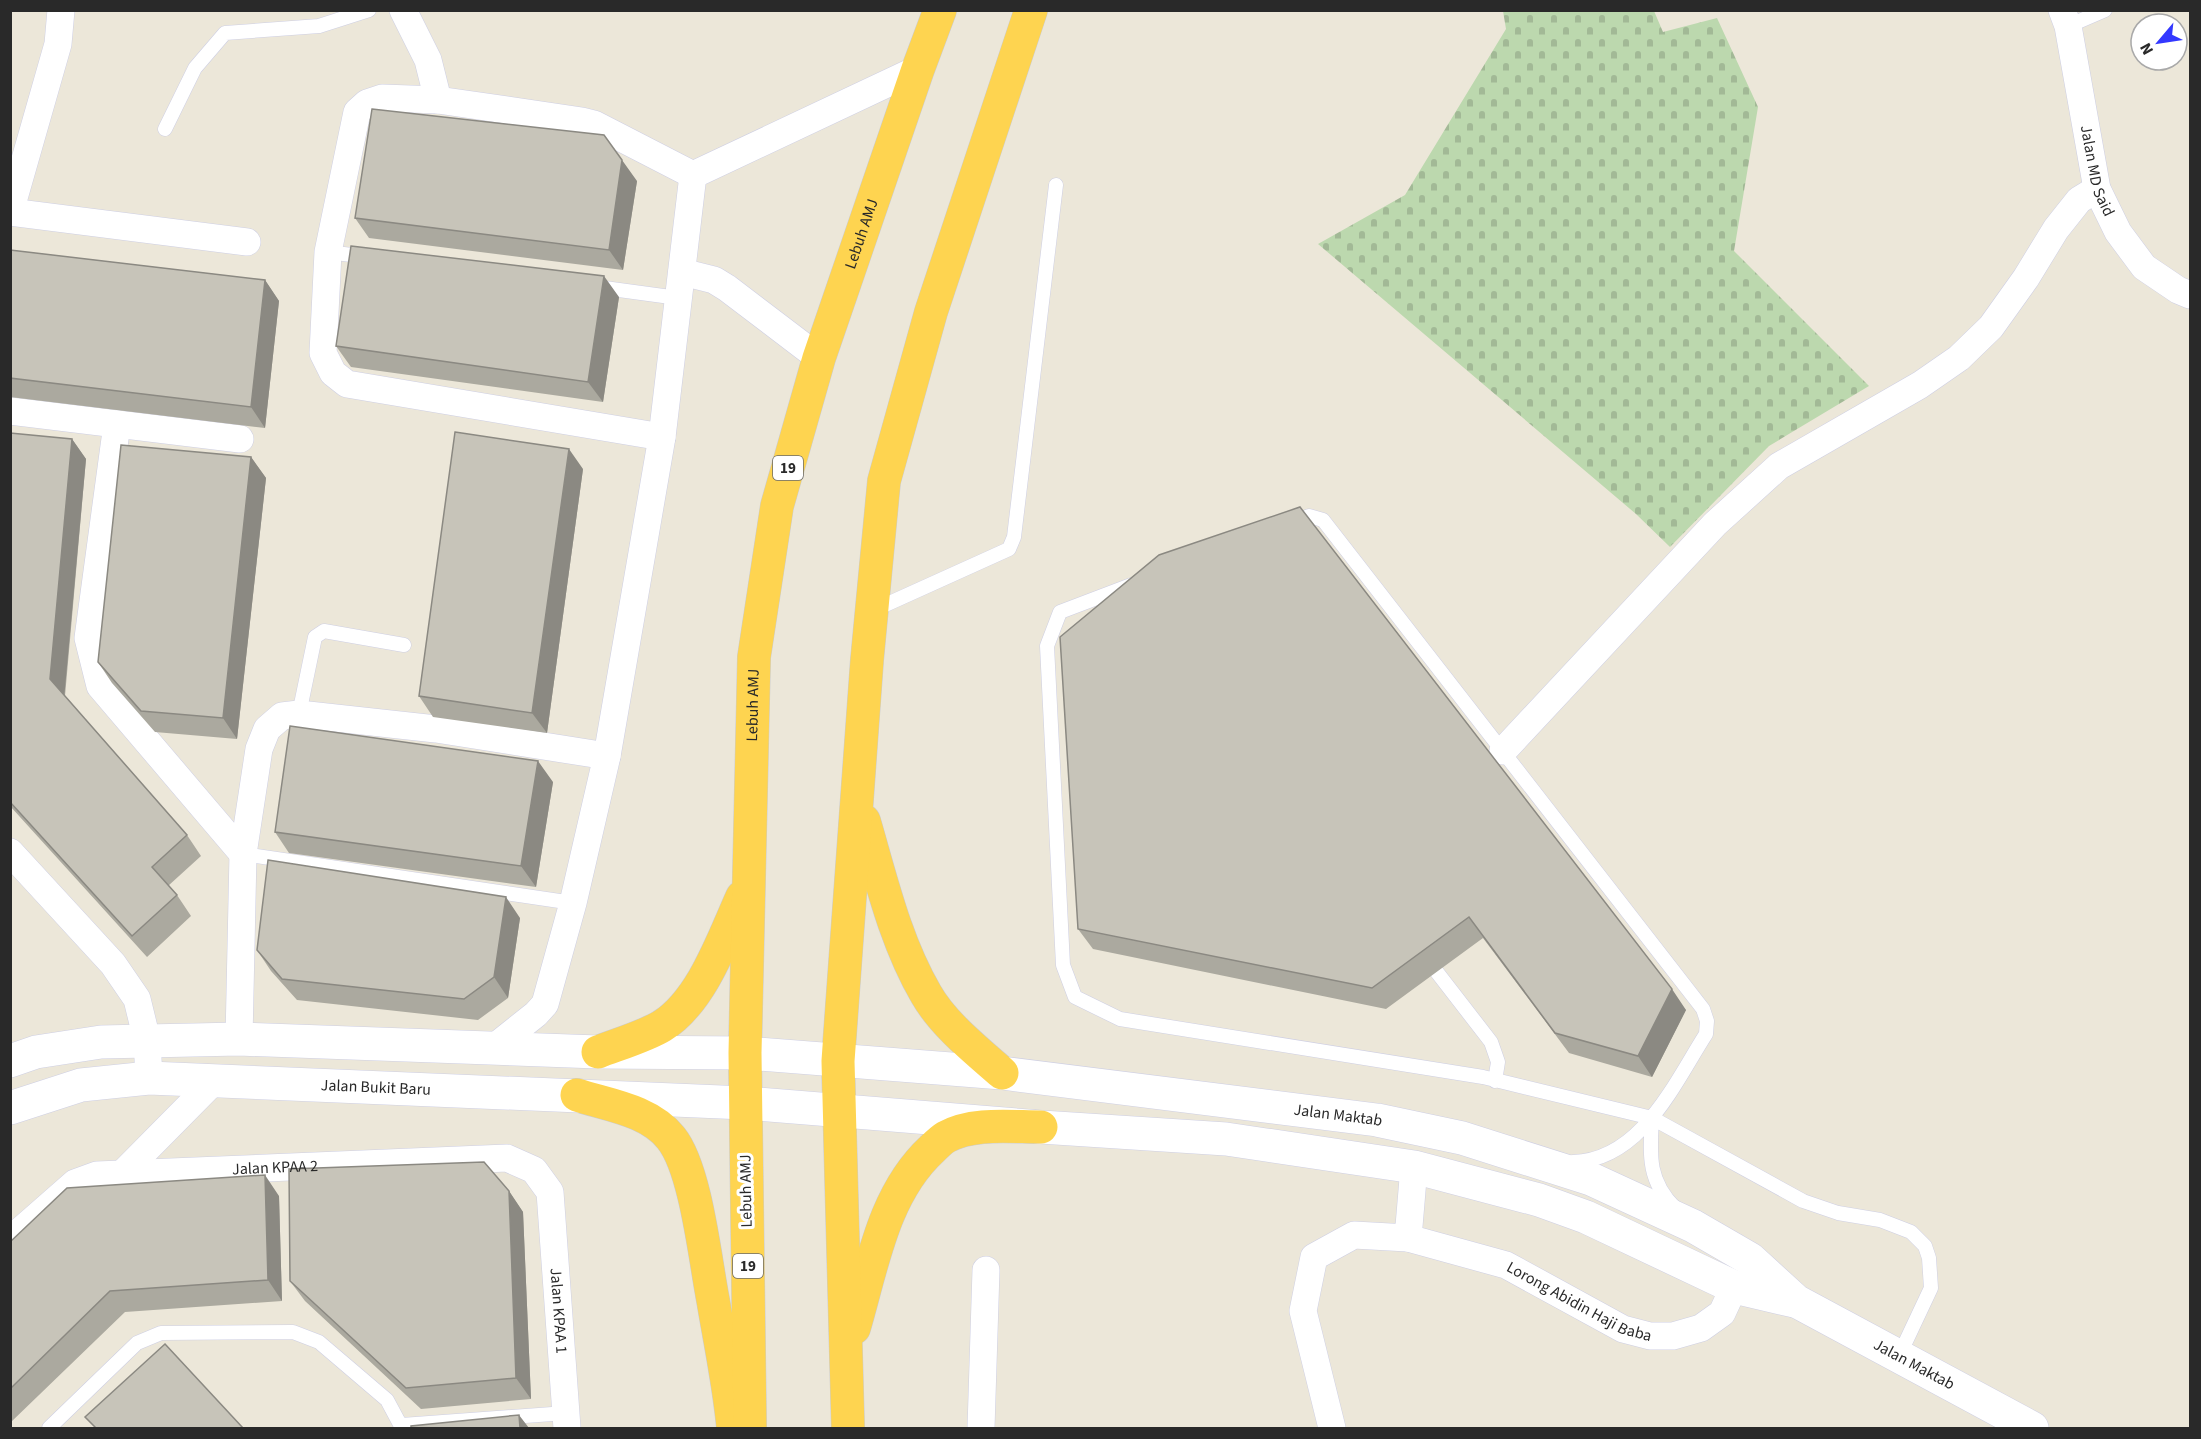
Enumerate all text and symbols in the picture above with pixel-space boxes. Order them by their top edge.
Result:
north arrow [2129,12,2189,72]
text: N [2135,39,2159,59]
street label: Jalan MD Said [2075,123,2120,220]
street label: Lebuh AMJ [839,196,884,272]
road number: 19 [773,456,803,480]
street label: Lebuh AMJ [741,668,765,742]
street label: Jalan Bukit Baru [320,1074,431,1101]
street label: Jalan Maktab [1292,1099,1385,1132]
street label: Lebuh AMJ [734,1154,758,1228]
street label: Jalan KPAA 2 [232,1155,318,1180]
road number: 19 [733,1254,763,1278]
street label: Lorong Abidin Haji Baba [1503,1256,1654,1347]
street label: Jalan KPAA 1 [544,1267,573,1354]
street label: Jalan Maktab [1870,1334,1959,1395]

